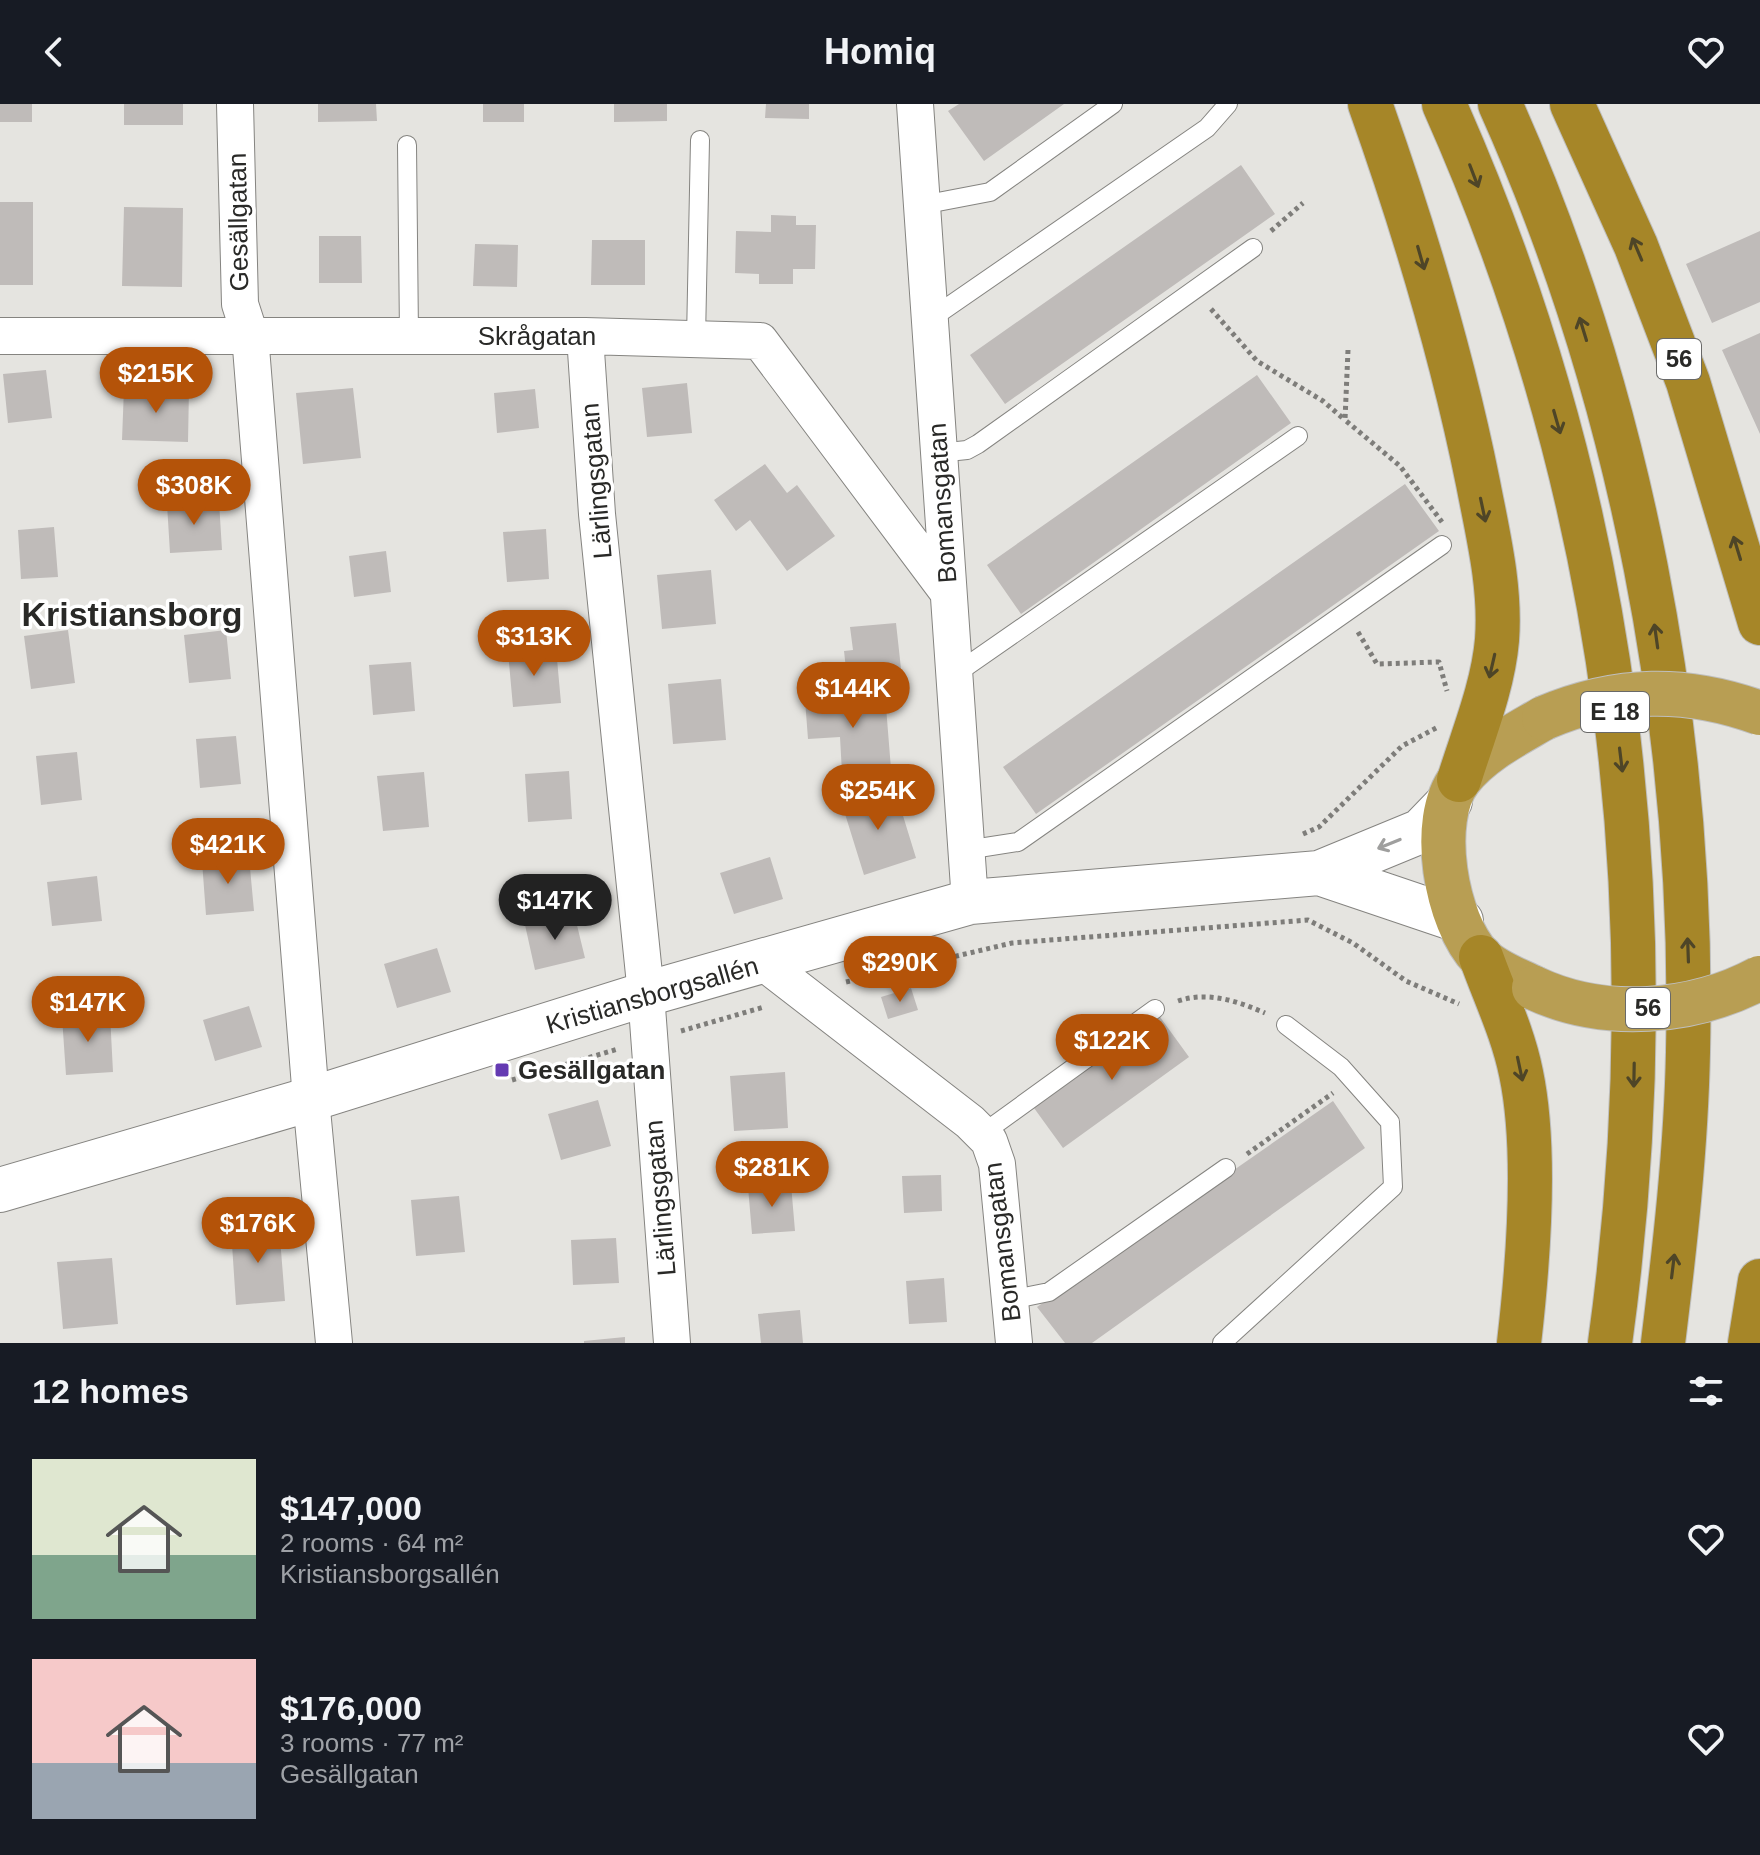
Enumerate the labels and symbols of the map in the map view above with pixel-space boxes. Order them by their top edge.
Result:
street label: Gesällgatan [222,152,254,292]
one-way arrow [1468,163,1482,188]
one-way arrow [1629,237,1644,262]
one-way arrow [1414,244,1429,270]
one-way arrow [1575,317,1589,342]
street label: Skrågatan [478,321,596,351]
road number: 56 [1657,339,1701,379]
pin: $215K [100,347,212,415]
street label: Lärlingsgatan [574,402,618,560]
one-way arrow [1550,409,1565,435]
street label: Bomansgatan [921,422,963,584]
pin: $308K [138,459,250,527]
one-way arrow [1476,497,1491,522]
one-way arrow [1729,536,1743,561]
district label: Kristiansborg [21,595,243,633]
pin: $313K [478,610,590,678]
one-way arrow [1648,624,1663,649]
one-way arrow [1484,653,1499,679]
pin: $144K [797,662,909,730]
road number: E 18 [1581,692,1649,732]
one-way arrow [1614,746,1629,773]
pin: $254K [822,764,934,832]
pin: $421K [172,818,284,886]
one-way arrow [1377,838,1402,852]
pin: $147K [499,874,611,942]
pin: $290K [844,936,956,1004]
one-way arrow [1680,937,1695,964]
street label: Kristiansborgsallén [542,950,762,1040]
pin: $147K [32,976,144,1044]
road number: 56 [1626,988,1670,1028]
pin: $122K [1056,1014,1168,1082]
place label: Gesällgatan [518,1055,665,1085]
one-way arrow [1513,1055,1528,1081]
marker: Gesällgatan [493,1061,511,1079]
one-way arrow [1626,1061,1642,1088]
street label: Lärlingsgatan [638,1119,682,1277]
pin: $281K [716,1141,828,1209]
street label: Bomansgatan [977,1161,1027,1323]
pin: $176K [202,1197,314,1265]
one-way arrow [1665,1253,1680,1279]

